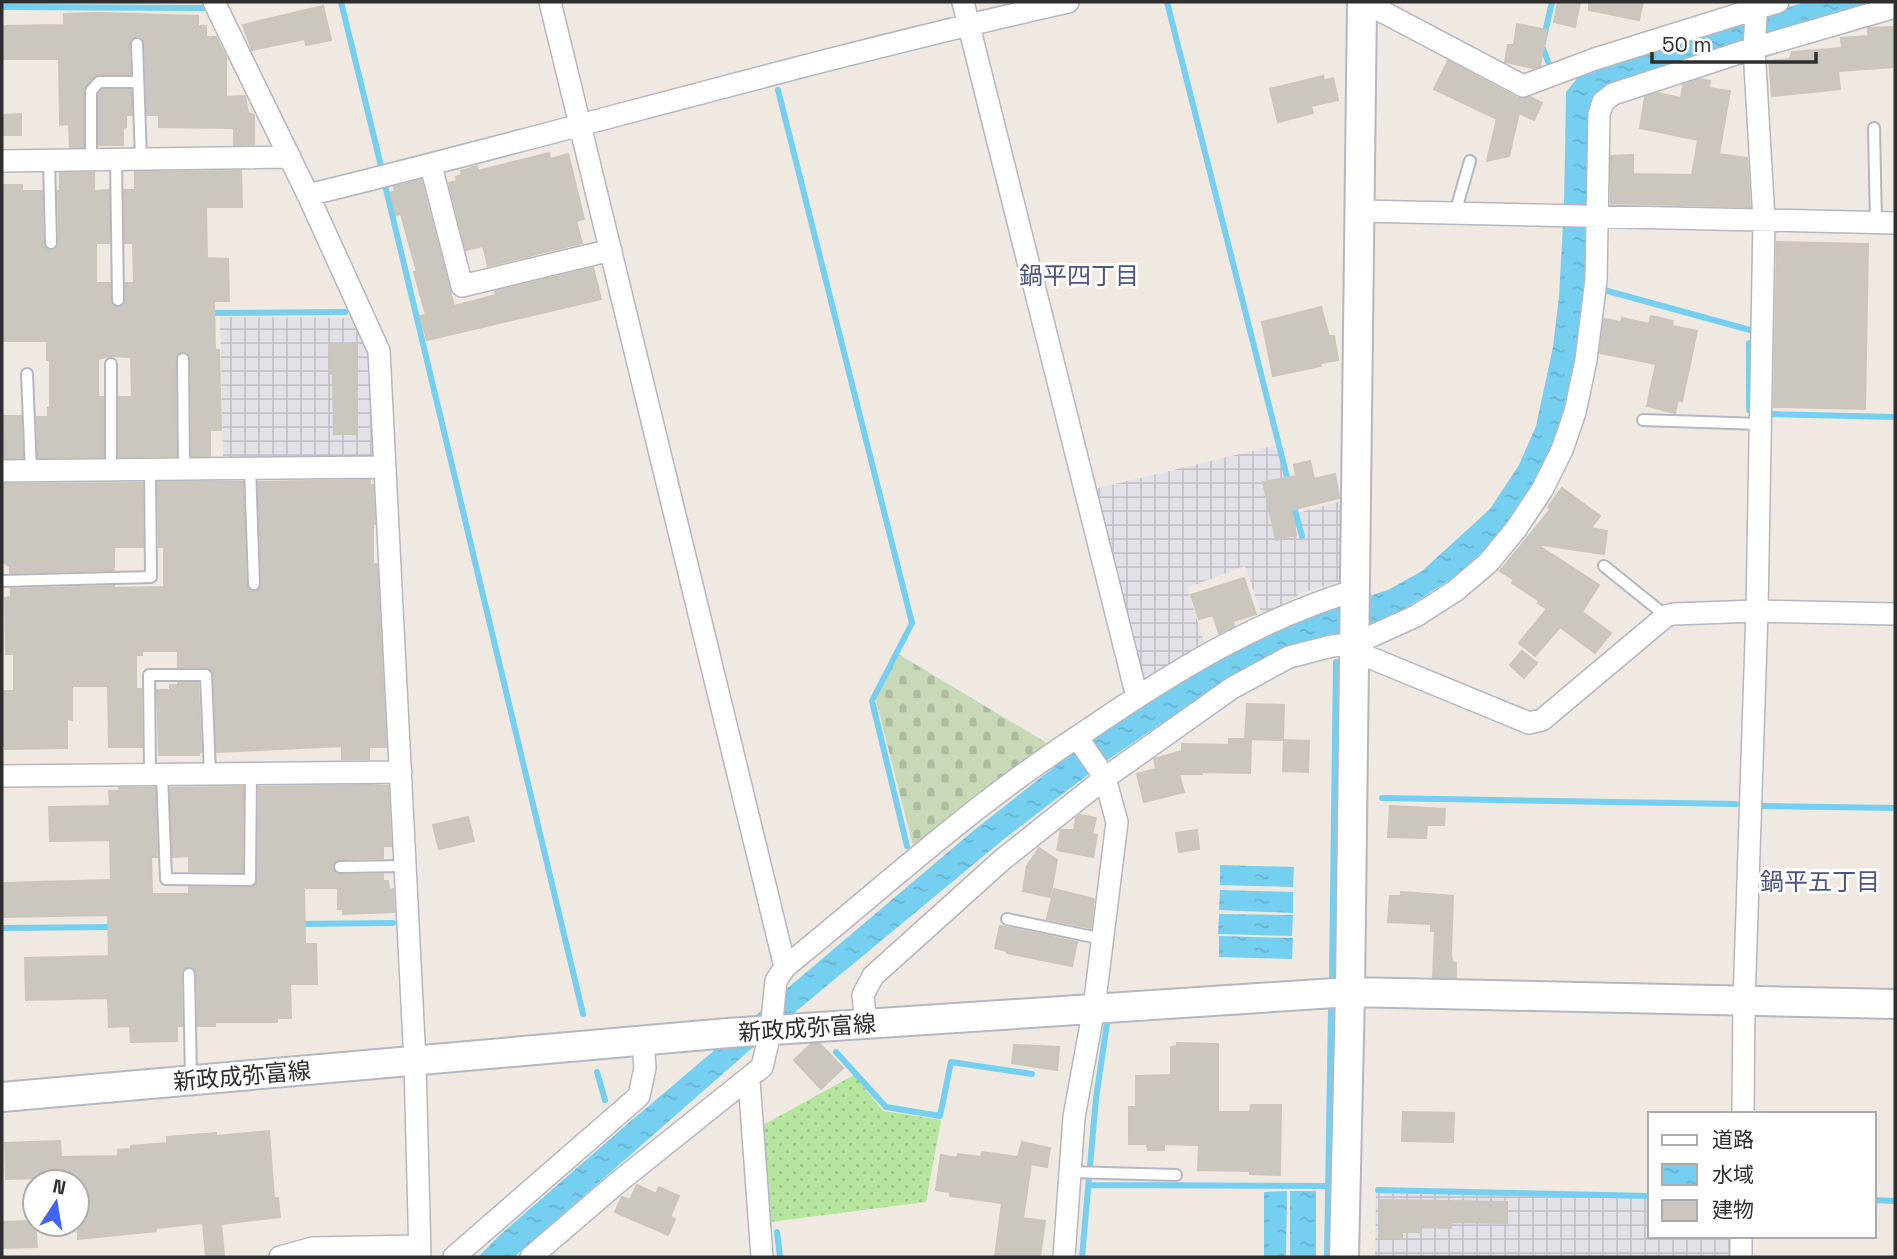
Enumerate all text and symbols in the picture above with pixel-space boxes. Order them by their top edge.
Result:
scale bar [1652,21,1816,65]
text: 50 m [1662,31,1712,58]
district label: 鍋平四丁目 [1019,260,1139,291]
district label: 鍋平五丁目 [1760,866,1880,897]
street label: 新政成弥富線 [737,1008,877,1048]
street label: 新政成弥富線 [172,1055,312,1097]
legend [1648,1112,1876,1238]
text: 道路 [1712,1126,1754,1153]
text: 水域 [1712,1161,1754,1188]
north arrow [21,1168,91,1238]
text: N [51,1173,68,1200]
text: 建物 [1712,1196,1754,1223]

